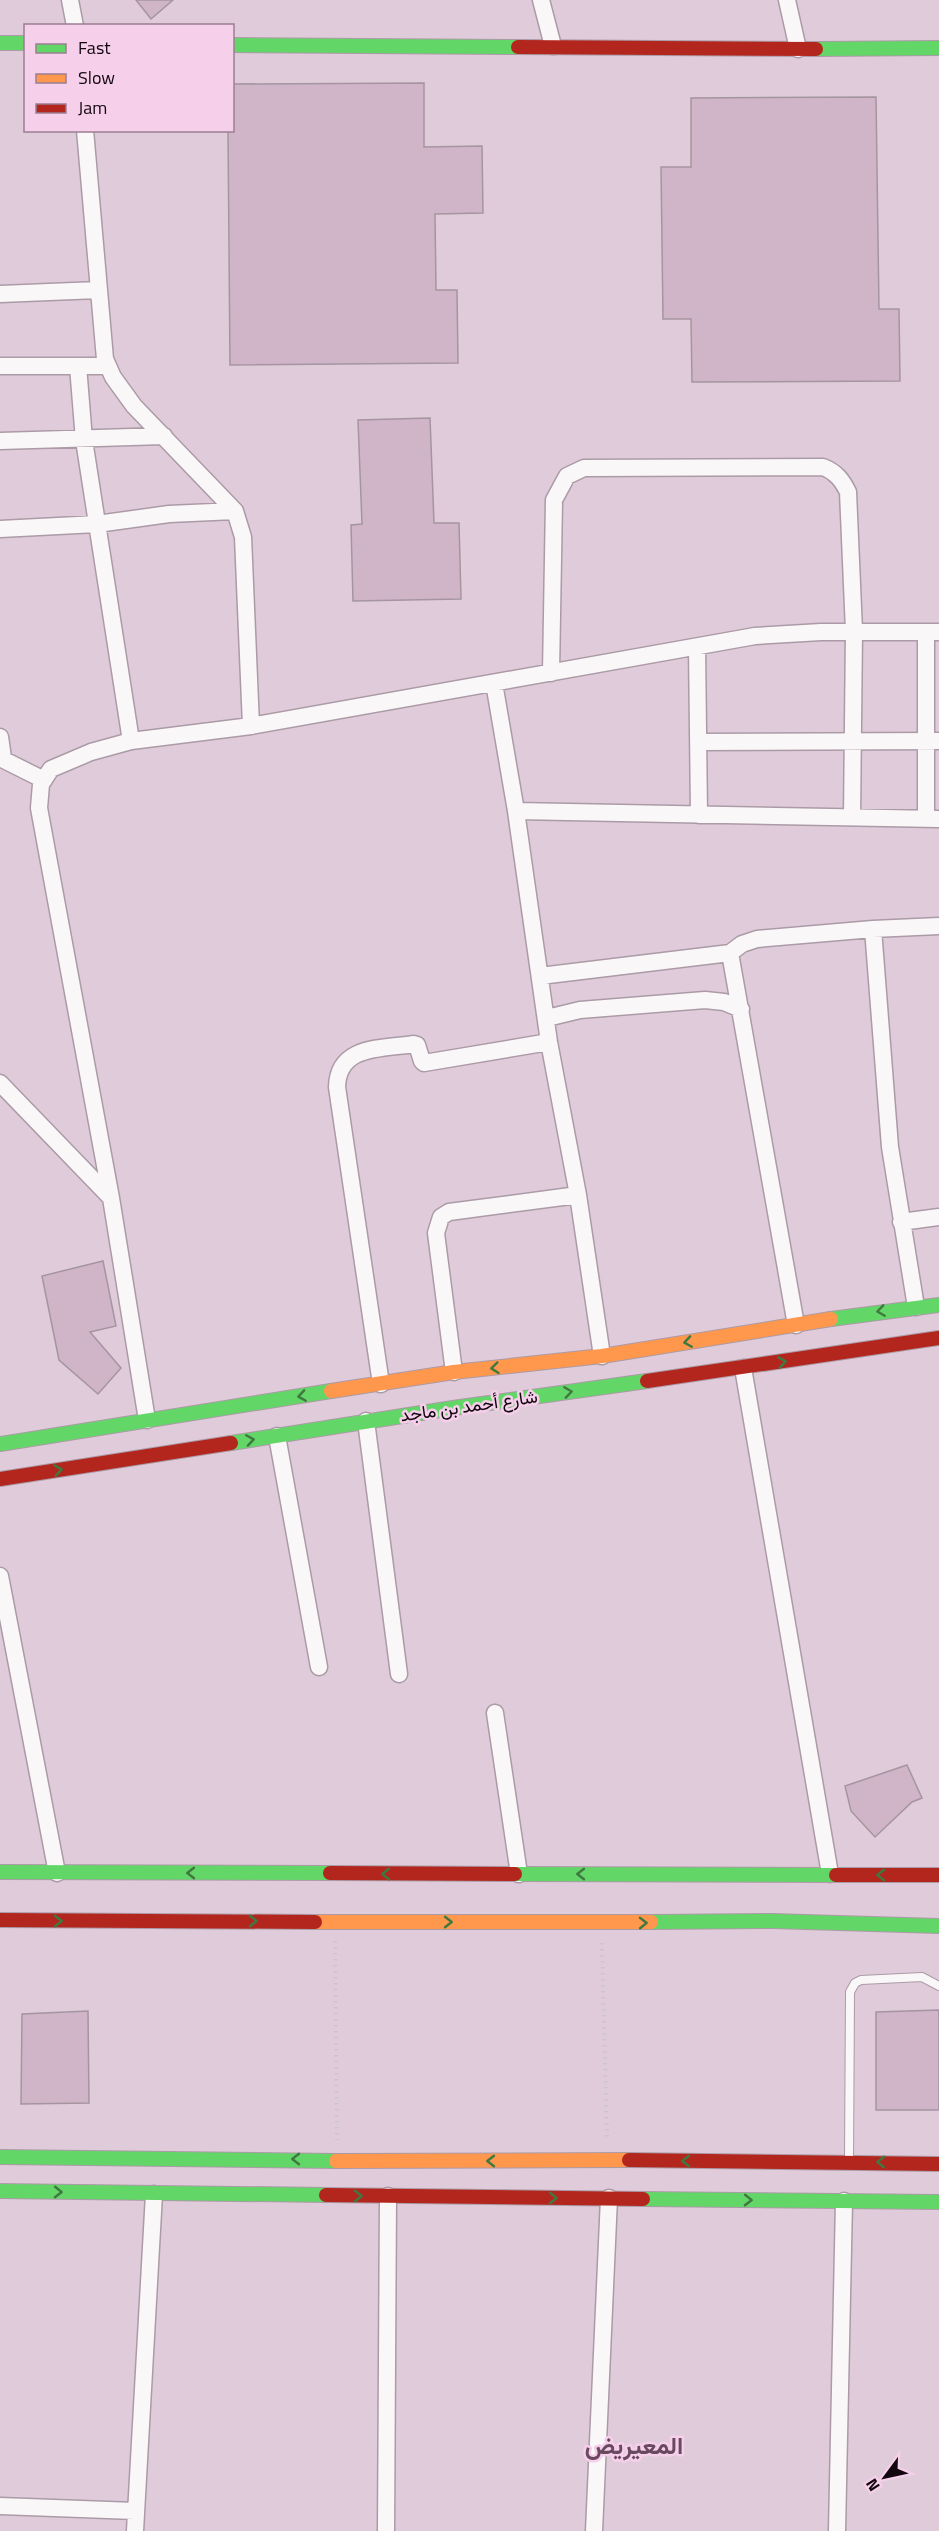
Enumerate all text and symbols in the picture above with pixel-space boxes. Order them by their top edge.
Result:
legend [24,24,234,132]
text: Fast [78,34,111,61]
text: Slow [78,64,115,91]
text: Jam [78,94,107,121]
one-way arrow [876,1305,886,1317]
one-way arrow [684,1335,694,1348]
one-way arrow [777,1357,786,1369]
one-way arrow [491,1361,500,1373]
street label: شارع أحمد بن ماجد [399,1383,539,1429]
one-way arrow [563,1386,572,1399]
one-way arrow [298,1389,308,1402]
one-way arrow [246,1434,255,1446]
one-way arrow [53,1465,62,1477]
one-way arrow [186,1867,195,1879]
one-way arrow [381,1868,390,1880]
one-way arrow [576,1868,585,1880]
one-way arrow [876,1869,885,1881]
one-way arrow [54,1915,63,1927]
one-way arrow [249,1915,258,1927]
one-way arrow [444,1916,453,1928]
one-way arrow [639,1917,648,1929]
one-way arrow [291,2153,300,2165]
one-way arrow [486,2155,495,2167]
one-way arrow [681,2155,690,2167]
one-way arrow [876,2156,885,2169]
one-way arrow [54,2186,63,2198]
one-way arrow [354,2190,363,2202]
one-way arrow [549,2192,558,2204]
one-way arrow [744,2194,753,2206]
district label: المعيريض [585,2427,683,2463]
north arrow [855,2447,915,2507]
text: N [859,2474,886,2496]

